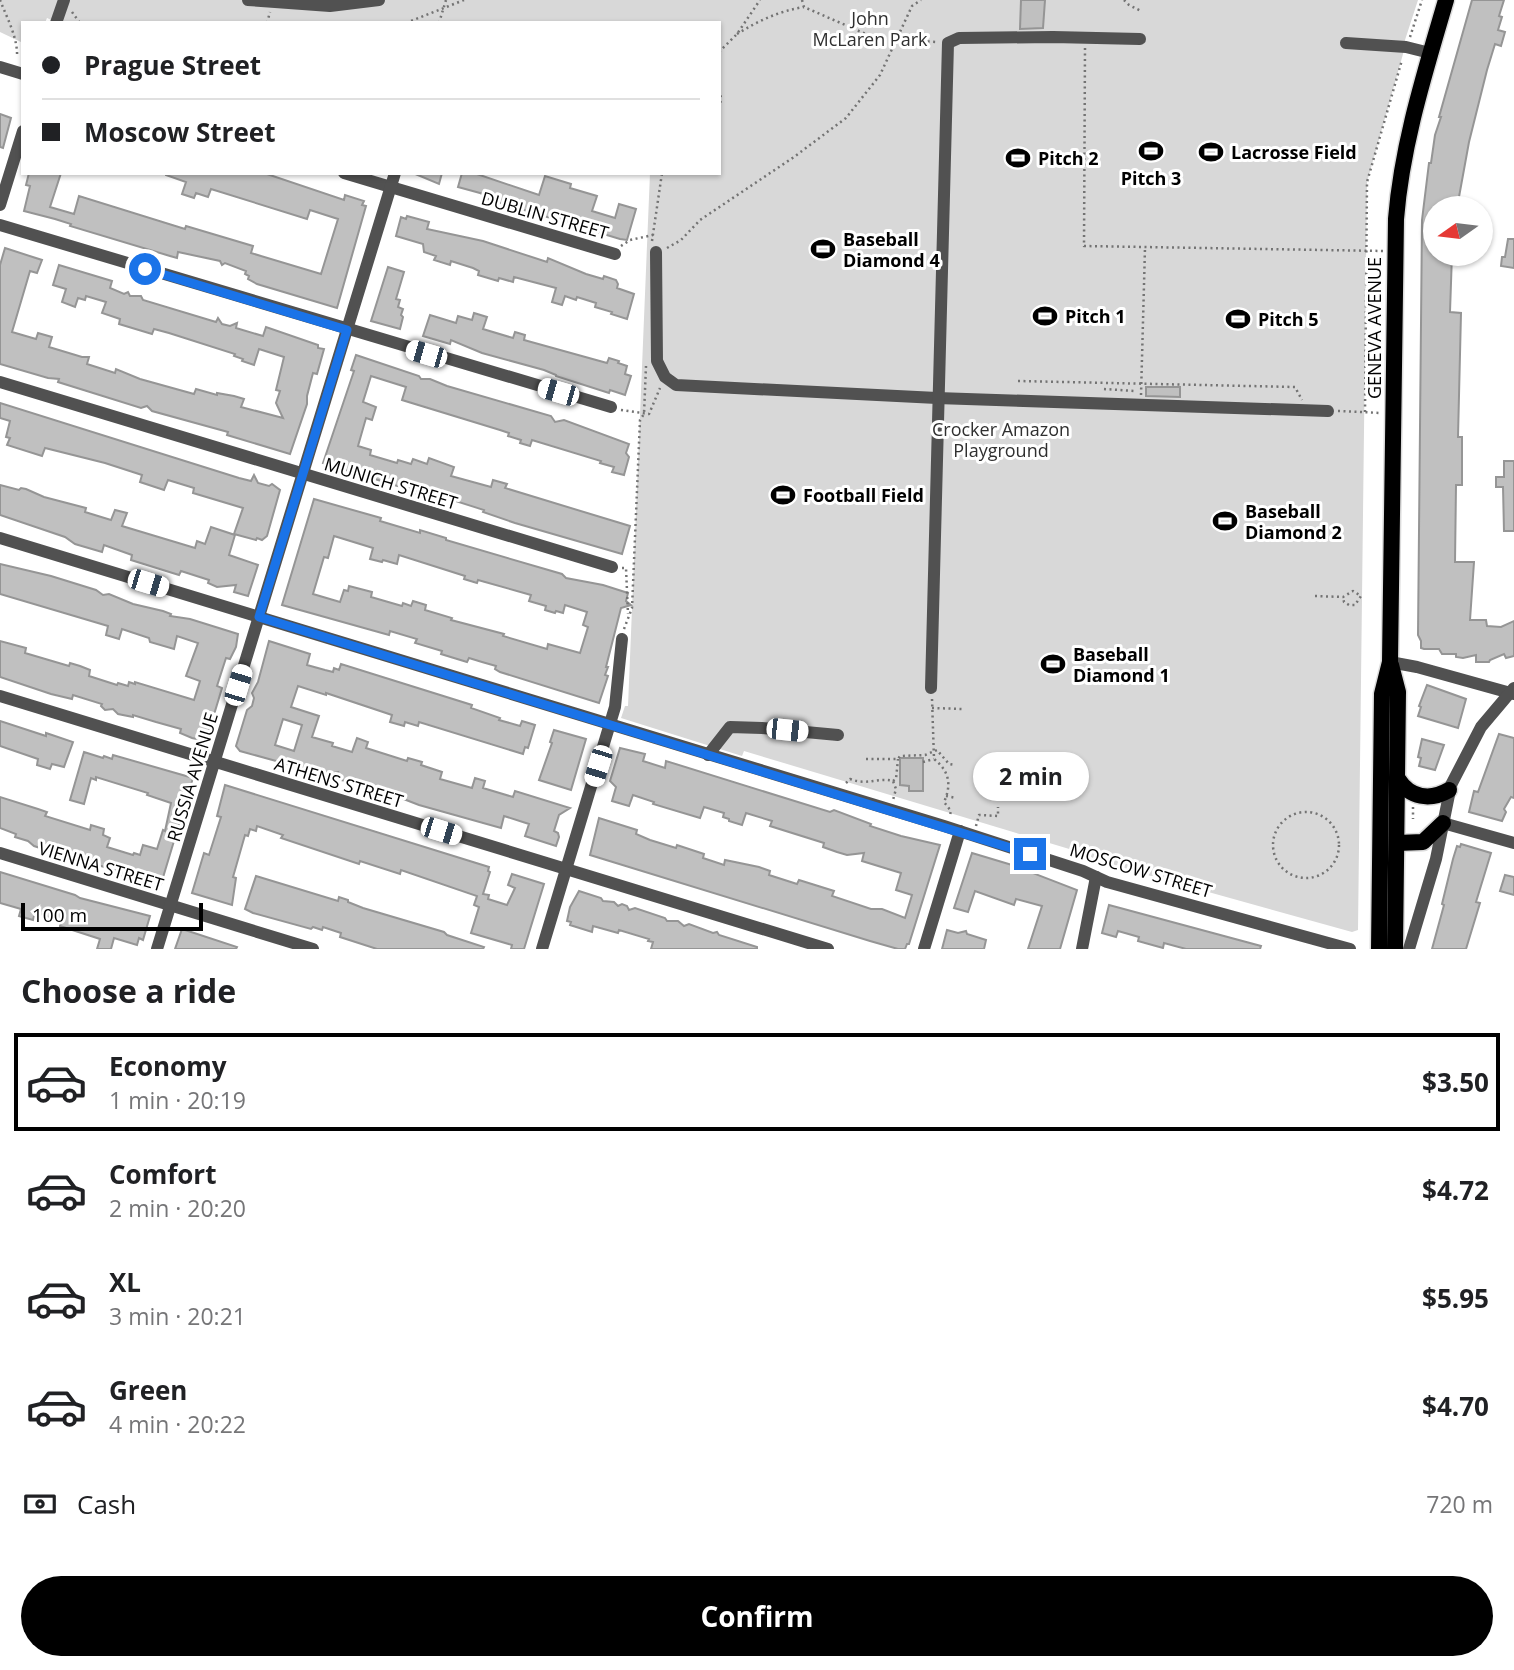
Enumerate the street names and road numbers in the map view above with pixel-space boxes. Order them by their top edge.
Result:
street label: DUBLIN STREET [479,185,611,245]
street label: GENEVA AVENUE [1362,257,1386,399]
street label: MUNICH STREET [322,451,461,515]
street label: RUSSIA AVENUE [161,709,223,845]
street label: ATHENS STREET [272,751,406,813]
street label: VIENNA STREET [35,836,167,896]
street label: MOSCOW STREET [1067,837,1215,903]

